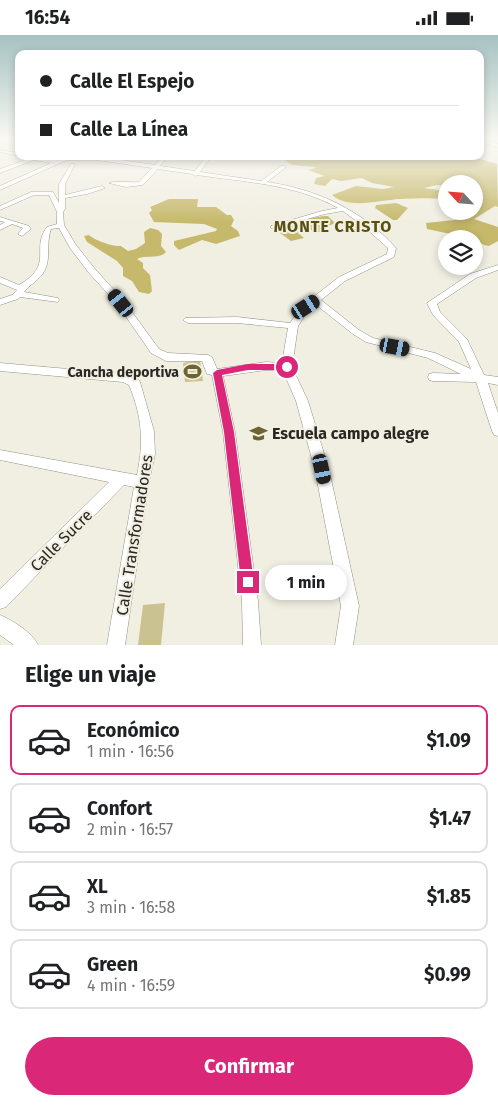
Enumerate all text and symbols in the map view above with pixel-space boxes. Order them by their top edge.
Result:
text: 16:54 [25,6,70,29]
text: Calle El Espejo [70,70,194,93]
text: Calle La Línea [70,118,188,141]
north arrow [438,175,482,220]
map controls [438,175,483,275]
district label: MONTE CRISTO [274,217,392,236]
button: layers [438,230,483,275]
car [105,287,136,319]
car [289,293,322,321]
car [378,337,411,357]
route start [276,356,298,378]
sports icon: Cancha deportiva [183,362,203,382]
place label: Cancha deportiva [67,364,179,381]
school or university icon: Escuela campo alegre [248,423,268,443]
place label: Escuela campo alegre [272,424,429,443]
street label: Calle Transformadores [112,453,157,617]
car [311,453,332,485]
street label: Calle Sucre [26,505,96,575]
callout: 1 min [266,565,348,599]
route end [237,571,259,593]
text: 1 min [287,573,325,592]
text: Elige un viaje [25,661,156,688]
icon: car [27,718,72,763]
text: Económico [87,719,180,742]
text: $1.09 [427,729,471,752]
text: 1 min · 16:56 [87,742,174,761]
icon: car [27,796,72,841]
text: Confort [87,797,152,820]
text: $1.47 [429,807,471,830]
text: 2 min · 16:57 [87,820,173,839]
icon: car [27,874,72,919]
text: XL [87,875,108,898]
text: $1.85 [427,885,471,908]
text: 3 min · 16:58 [87,898,175,917]
icon: car [27,952,72,997]
text: Green [87,953,138,976]
text: $0.99 [424,963,471,986]
text: 4 min · 16:59 [87,976,175,995]
button: Confirmar [25,1037,473,1095]

